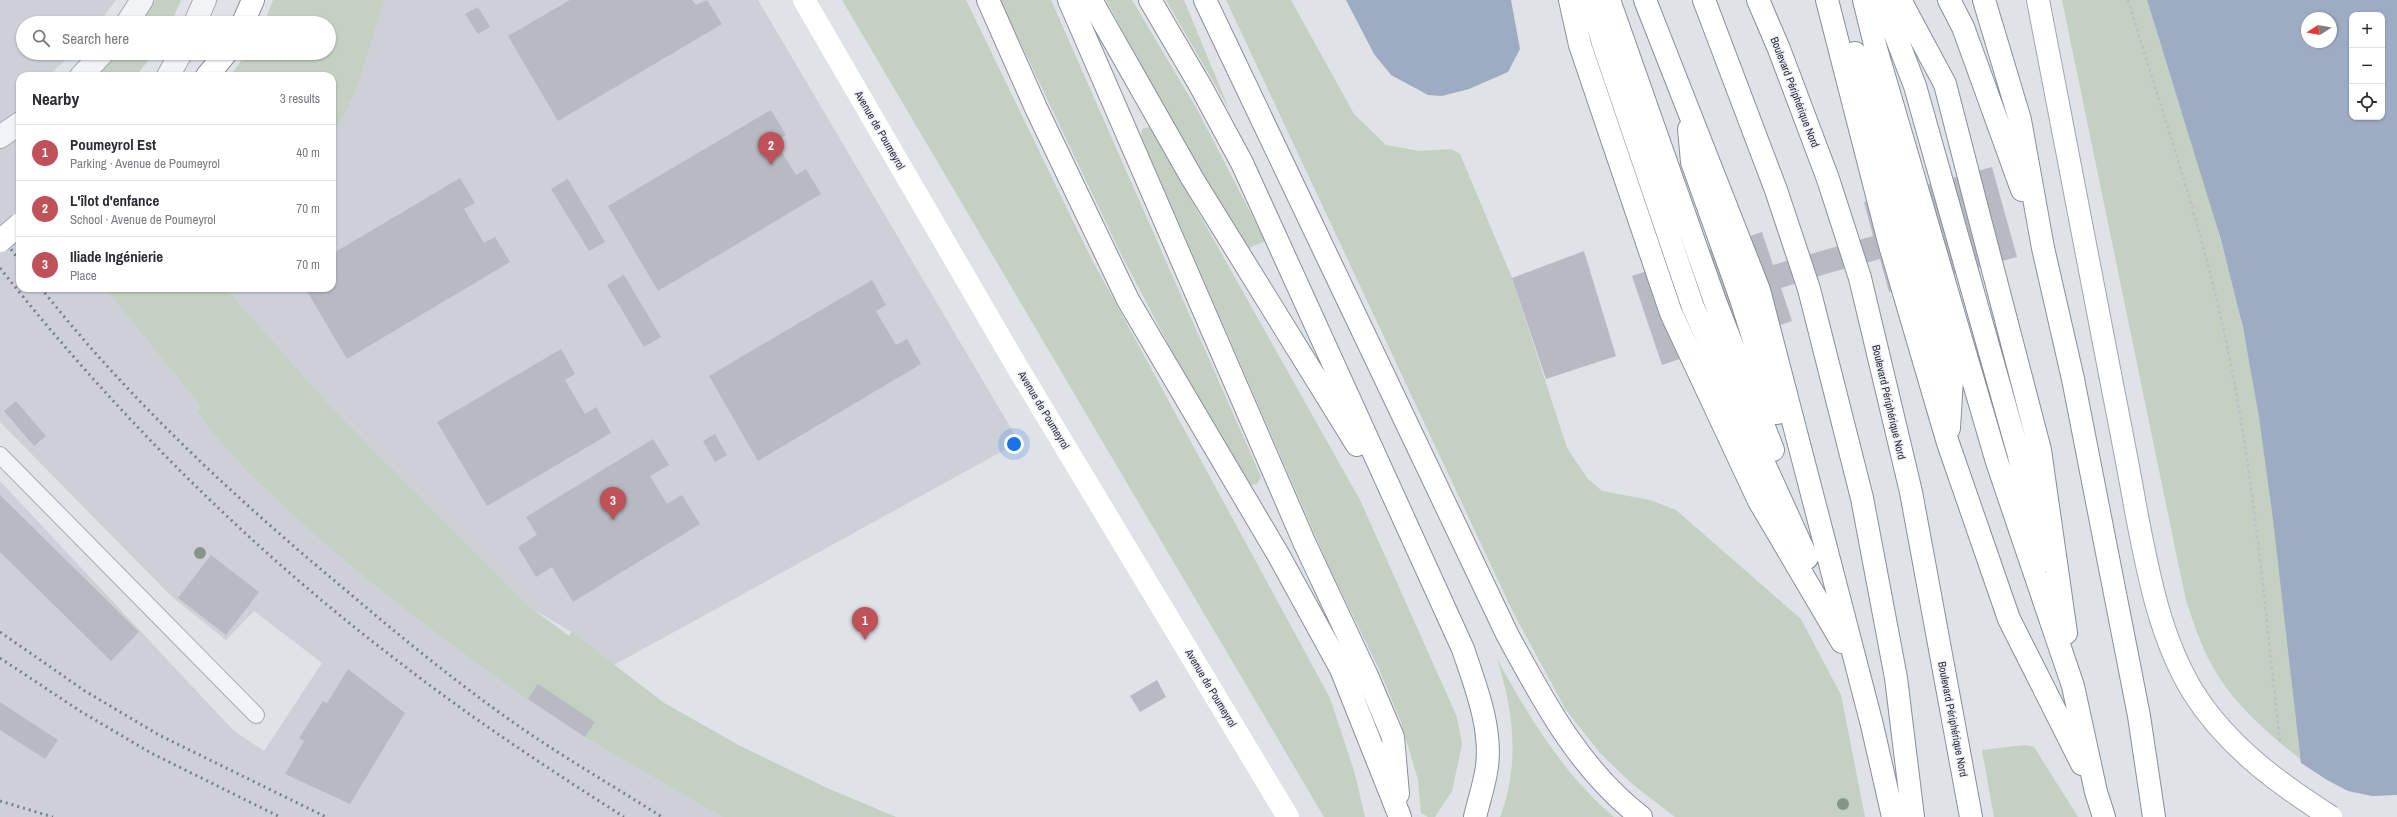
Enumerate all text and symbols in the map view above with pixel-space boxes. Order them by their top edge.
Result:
north arrow [2301,12,2337,48]
map controls [2349,12,2385,120]
button: + [2349,12,2385,48]
search box [16,16,336,60]
icon: search [30,27,52,49]
text: Search here [62,28,129,49]
street label: Boulevard Périphérique Nord [1767,35,1823,149]
button: − [2349,48,2385,84]
button: locate [2349,84,2385,120]
text: Nearby [32,87,79,110]
street label: Avenue de Poumeyrol [851,87,908,172]
text: 3 results [280,90,320,107]
pin: 2 [758,132,784,165]
text: Poumeyrol Est [70,134,156,155]
text: 1 [42,144,48,161]
text: 40 m [296,144,320,161]
text: Parking · Avenue de Poumeyrol [70,155,220,172]
text: L'îlot d'enfance [70,190,159,211]
text: 2 [42,200,48,217]
text: 70 m [296,200,320,217]
text: School · Avenue de Poumeyrol [70,211,216,228]
text: Iliade Ingénierie [70,246,163,267]
text: 3 [42,256,48,273]
text: 70 m [296,256,320,273]
text: Place [70,267,97,284]
street label: Boulevard Périphérique Nord [1869,343,1909,461]
street label: Avenue de Poumeyrol [1015,368,1073,452]
your location [1004,434,1024,454]
pin: 3 [600,487,626,520]
pin: 1 [852,607,878,640]
street label: Avenue de Poumeyrol [1182,646,1240,730]
street label: Boulevard Périphérique Nord [1935,660,1971,778]

